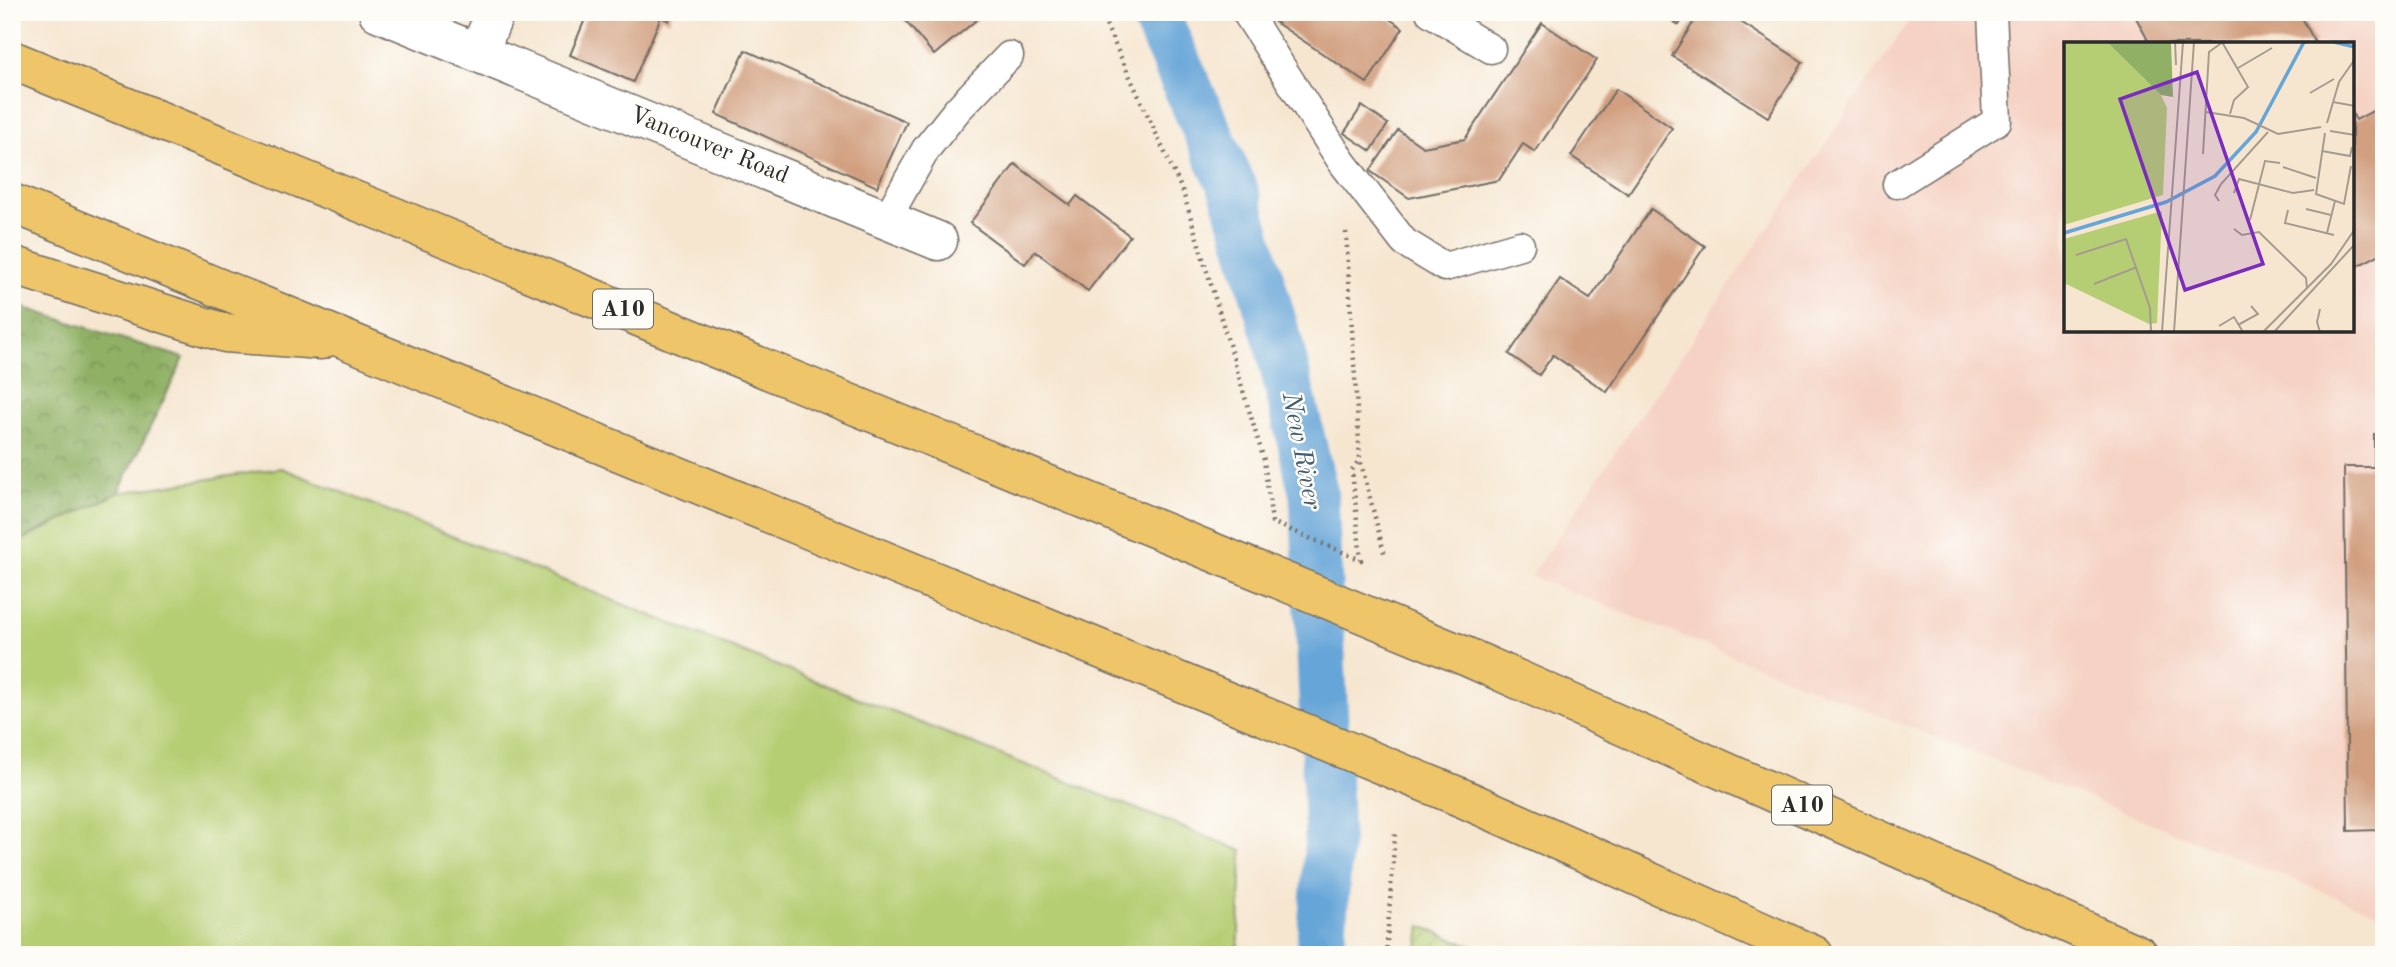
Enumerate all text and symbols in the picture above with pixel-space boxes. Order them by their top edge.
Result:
inset map [2064,42,2354,332]
street label: Vancouver Road [626,103,792,189]
road number: A10 [593,290,653,328]
water label: New River [1277,389,1325,512]
road number: A10 [1772,786,1832,824]

